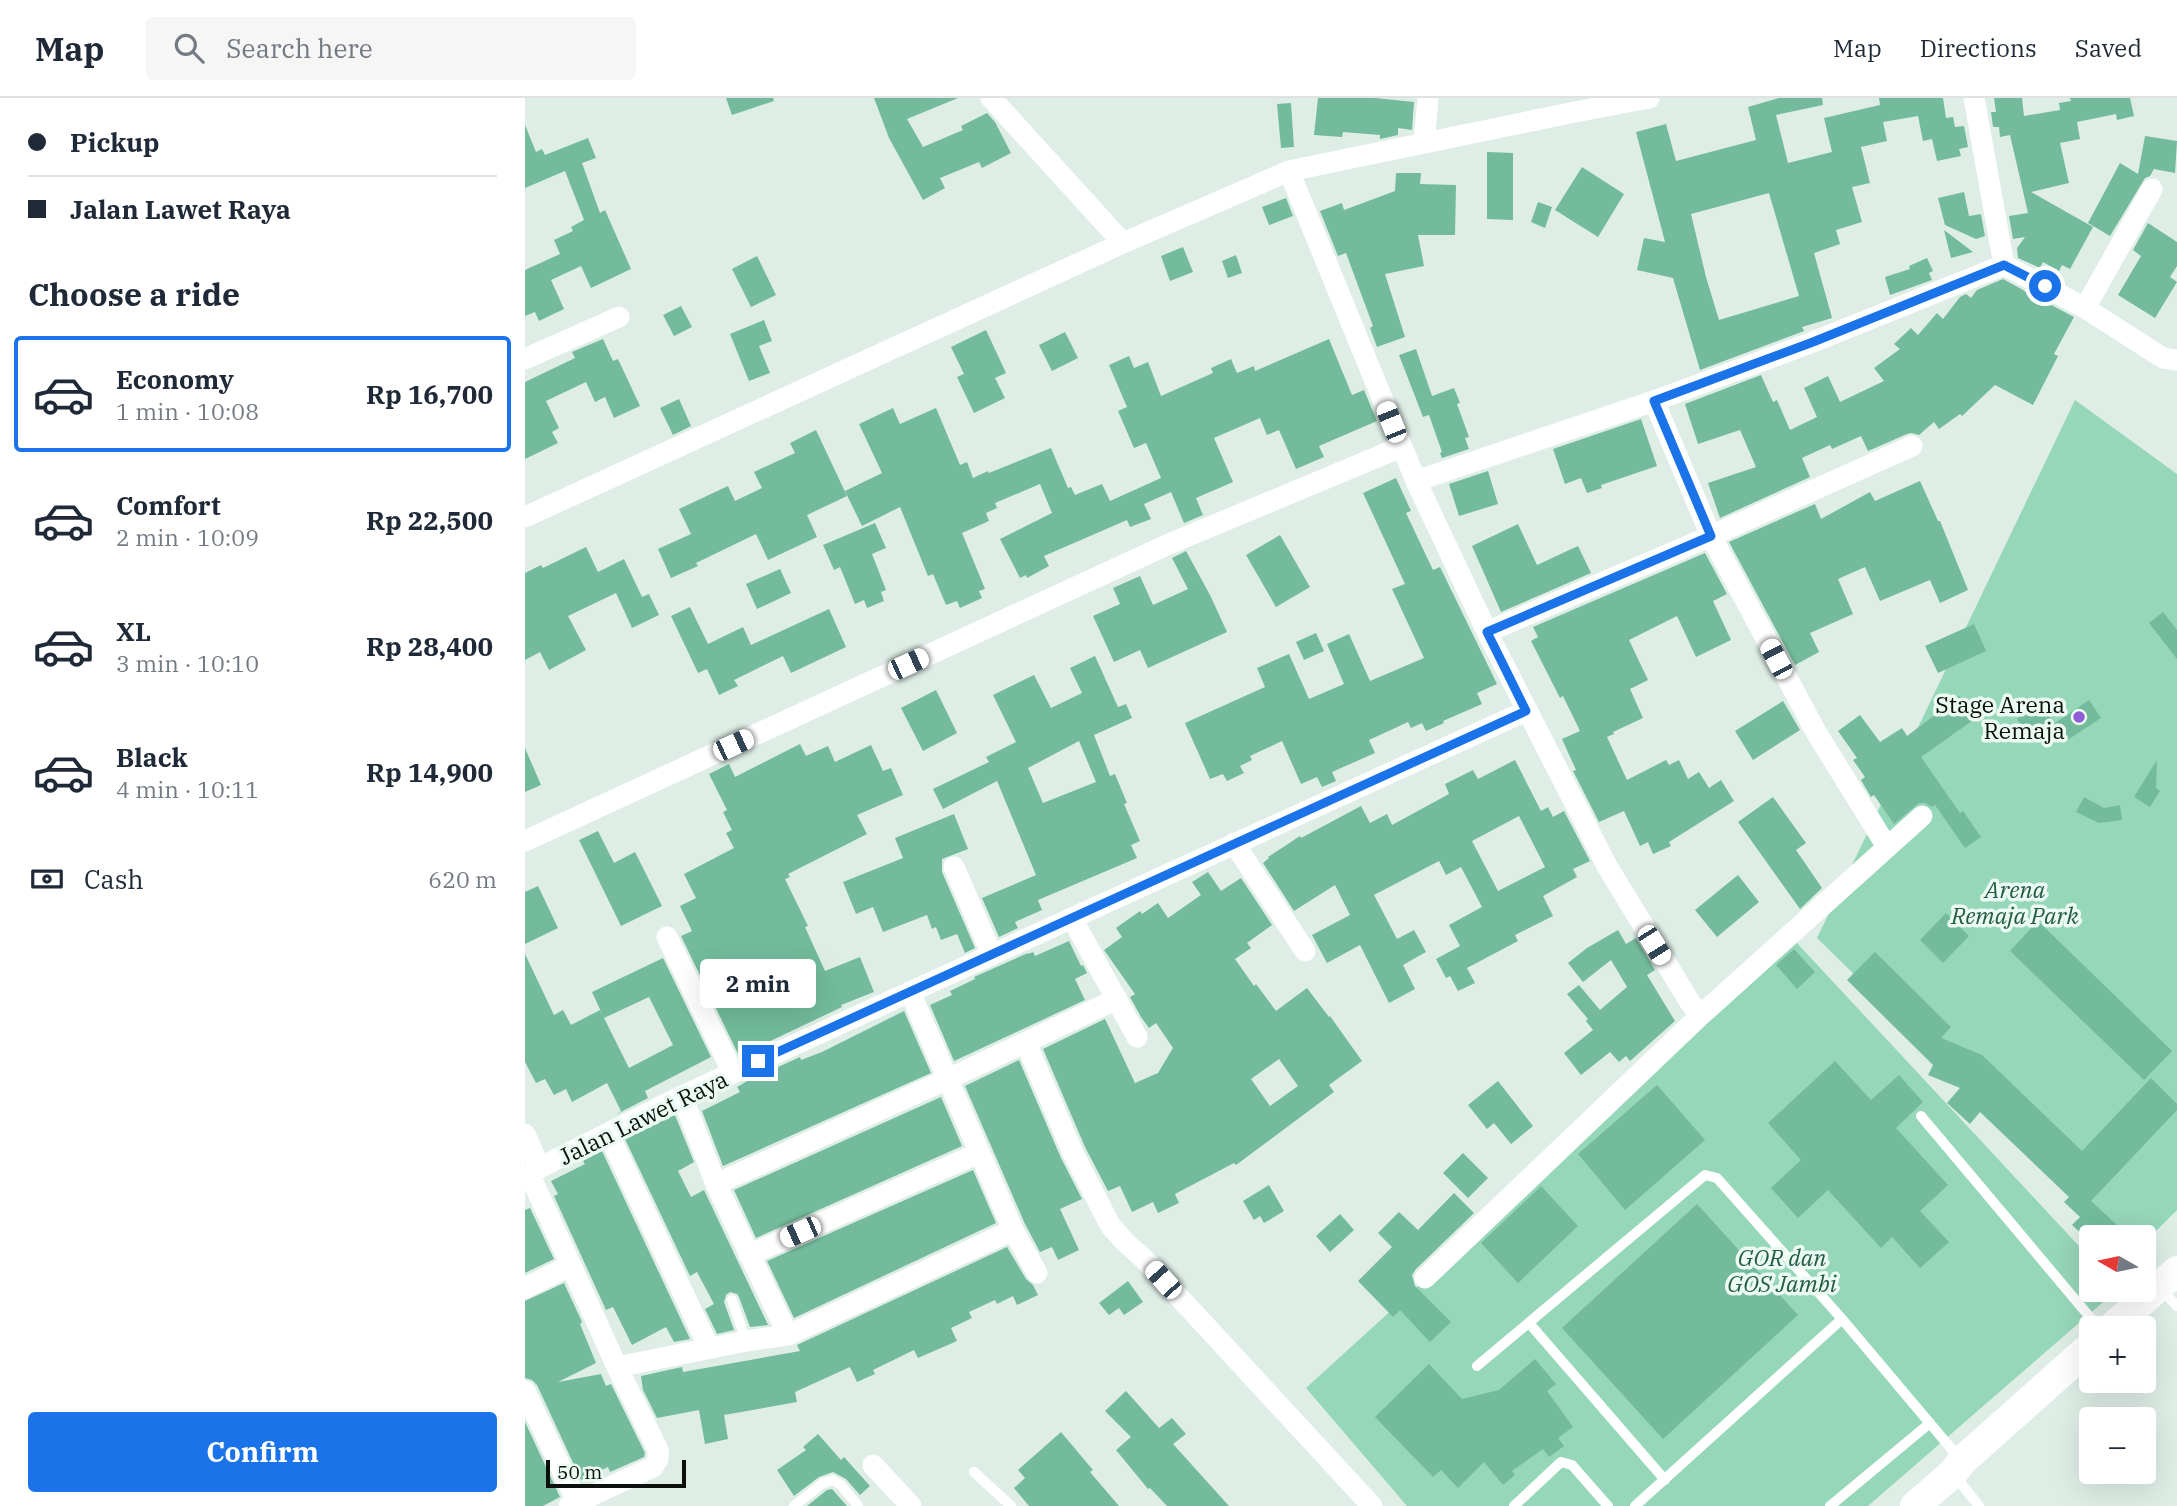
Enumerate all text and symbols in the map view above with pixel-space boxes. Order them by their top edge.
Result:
search box [146,17,636,80]
text: Map [35,27,104,70]
icon: search [170,29,208,67]
text: Search here [226,31,373,65]
text: Map [1833,32,1882,64]
text: Directions [1920,32,2037,64]
text: Saved [2075,32,2142,64]
text: Pickup [70,125,160,159]
text: Jalan Lawet Raya [70,192,291,226]
route start [2029,270,2061,302]
text: Choose a ride [28,273,240,315]
text: Economy [116,362,234,396]
icon: car [32,363,95,426]
text: Rp 16,700 [366,377,493,411]
text: 1 min · 10:08 [116,396,259,426]
car [1374,399,1409,445]
text: Comfort [116,488,221,522]
icon: car [32,489,95,552]
text: Rp 22,500 [366,503,493,537]
text: 2 min · 10:09 [116,522,259,552]
text: XL [116,614,151,648]
icon: car [32,615,95,678]
text: Rp 28,400 [366,629,493,663]
car [1757,636,1796,682]
car [885,646,932,682]
text: 3 min · 10:10 [116,648,259,678]
place label: Stage Arena Remaja [1935,689,2065,745]
marker: Stage Arena Remaja [2071,709,2087,725]
car [710,727,757,763]
text: Black [116,740,188,774]
icon: car [32,741,95,804]
text: Rp 14,900 [366,755,493,789]
text: 4 min · 10:11 [116,774,259,804]
icon: cash [28,860,66,898]
text: Cash [84,862,144,896]
text: 620 m [428,864,497,894]
park label: Arena Remaja Park [1950,874,2080,930]
car [1634,922,1675,968]
callout: 2 min [700,960,816,1009]
text: 2 min [726,968,790,998]
route end [742,1045,774,1077]
street label: Jalan Lawet Raya [554,1063,732,1171]
car [777,1214,824,1250]
north arrow [2079,1225,2156,1302]
map controls [2079,1225,2156,1484]
park label: GOR dan GOS Jambi [1727,1242,1837,1298]
car [1142,1257,1185,1303]
button: + [2079,1316,2156,1393]
button: − [2079,1407,2156,1484]
button: Confirm [28,1412,497,1492]
scale bar [546,1457,686,1489]
text: 50 m [557,1460,602,1484]

